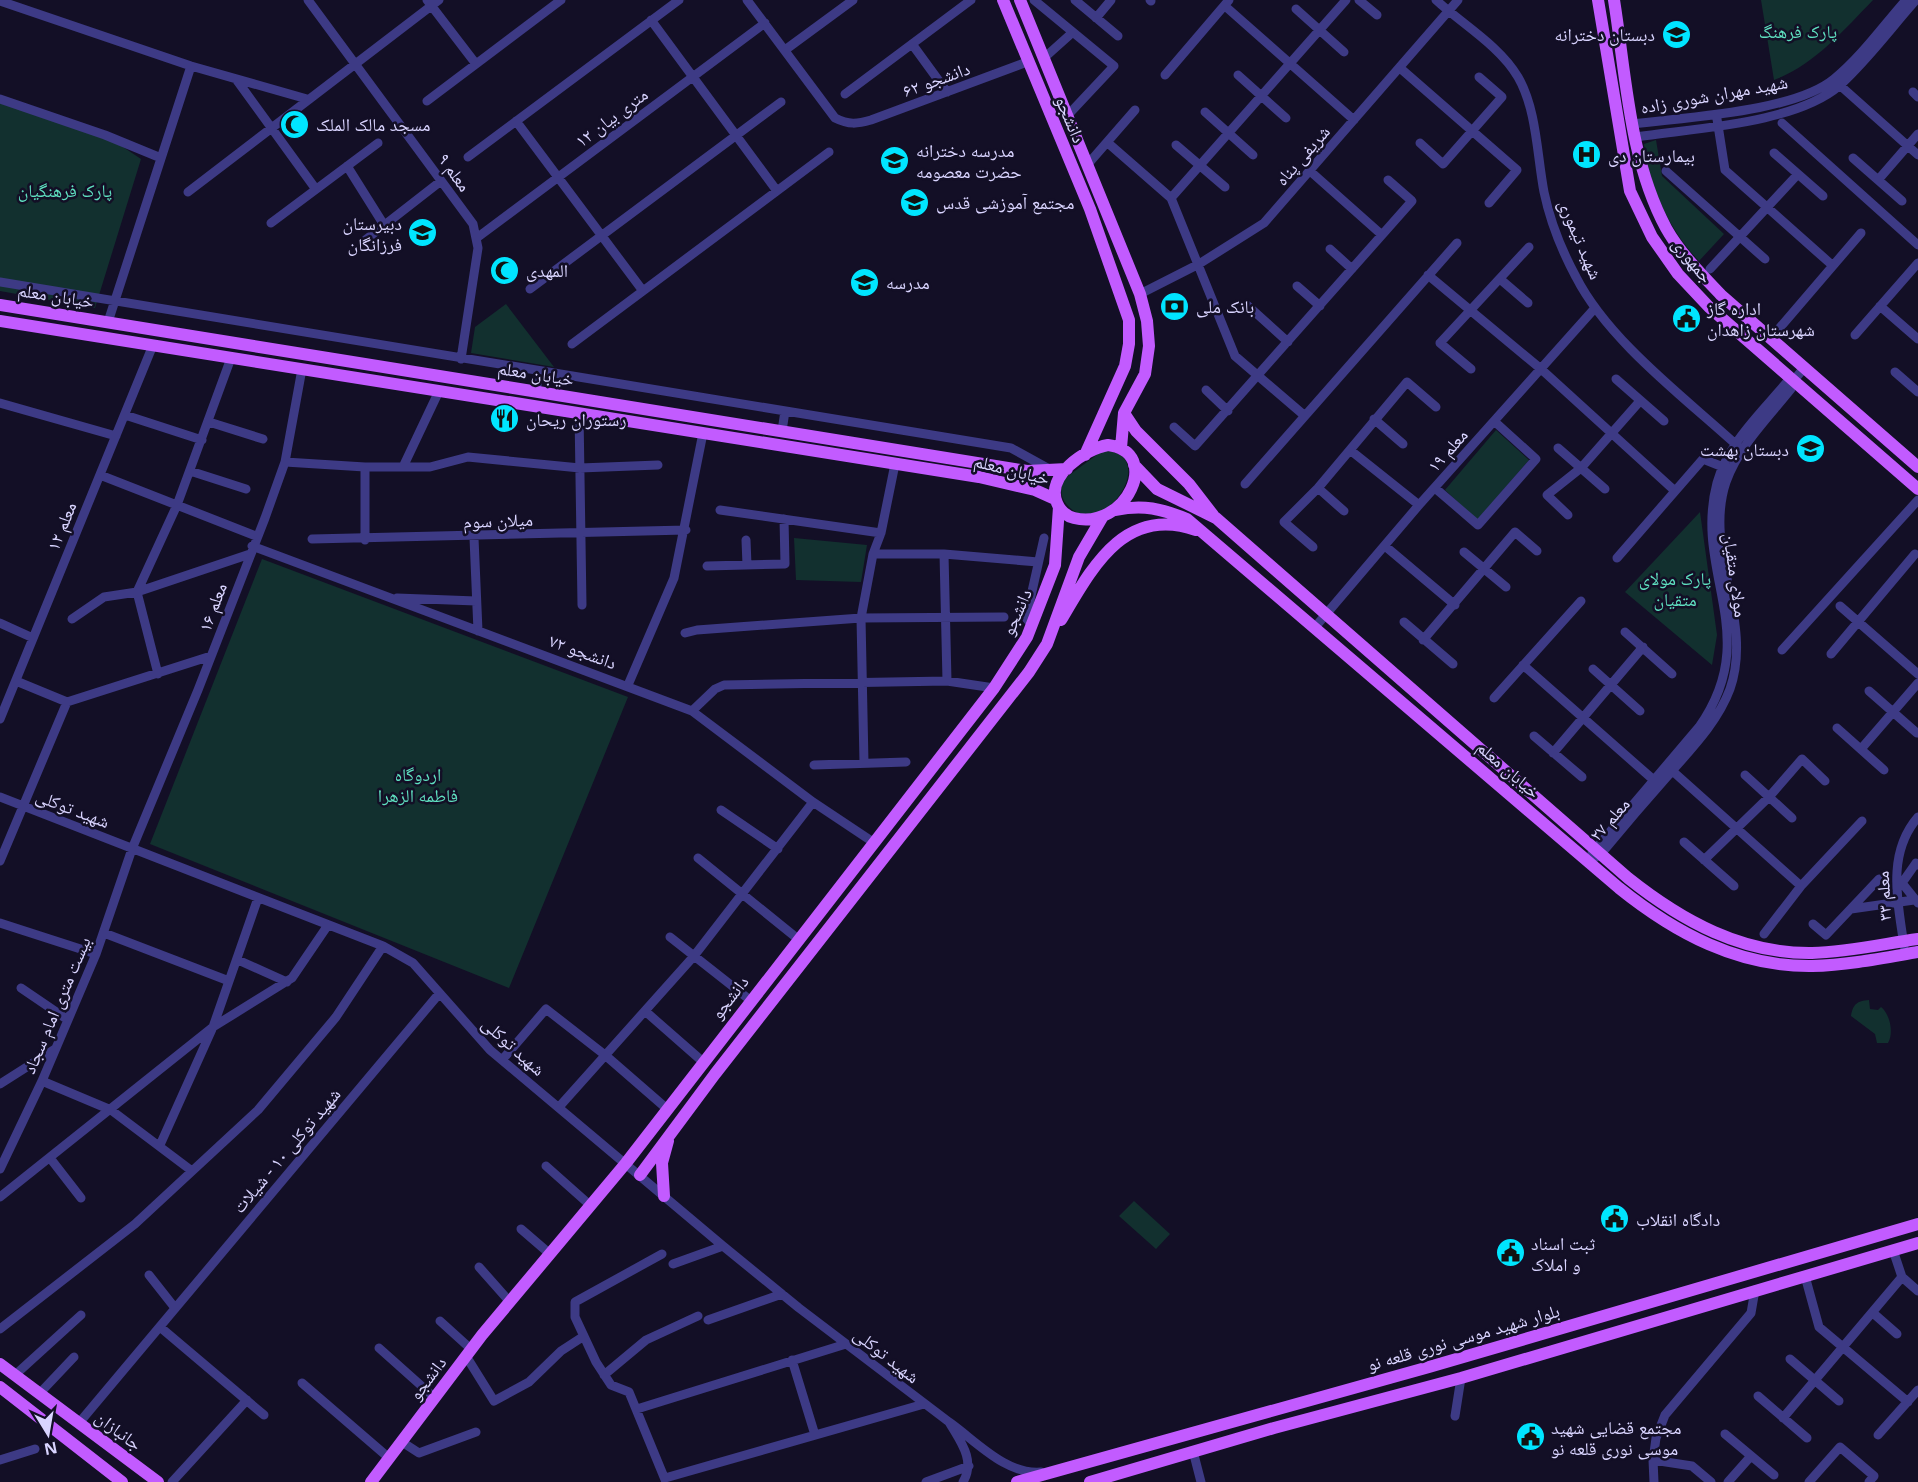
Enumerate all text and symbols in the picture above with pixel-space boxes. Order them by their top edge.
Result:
school or university icon: دبستان دخترانه [1660,18,1692,50]
park label: پارک فرهنگ [1759,19,1837,43]
place label: دبستان دخترانه [1554,22,1655,46]
street label: دانشجو ۶۲ [899,56,973,102]
street label: شهید مهران شوری زاده [1638,69,1790,119]
street label: ۱۲ متری بیان [570,82,652,152]
street label: دانشجو [1050,92,1092,146]
mosque icon: مسجد مالک الملک [279,108,311,140]
place label: مسجد مالک الملک [316,112,430,136]
street label: شریفی پناه [1269,120,1335,190]
place label: مدرسه دخترانه حضرت معصومه [916,138,1022,183]
hospital icon: بیمارستان دی [1571,139,1603,171]
place label: بیمارستان دی [1608,143,1695,167]
school or university icon: مدرسه دخترانه حضرت معصومه [879,144,911,176]
street label: معلم ۹ [432,148,477,197]
park label: پارک فرهنگیان [18,178,112,202]
school or university icon: مجتمع آموزشی قدس [899,186,931,218]
place label: مجتمع آموزشی قدس [936,190,1074,215]
street label: شهید تیموری [1553,195,1609,283]
place label: دبیرستان فرزانگان [342,211,402,256]
school or university icon: دبیرستان فرزانگان [407,217,439,249]
street label: جمهوری [1667,232,1719,288]
mosque icon: المهدی [489,254,521,286]
place label: المهدی [526,258,568,282]
school or university icon: مدرسه [849,266,881,298]
place label: مدرسه [886,270,930,294]
street label: خیابان معلم [16,277,96,314]
bank icon: بانک ملی [1159,290,1191,322]
place label: بانک ملی [1196,294,1254,318]
place label: اداره گاز شهرستان زاهدان [1706,296,1815,341]
public building icon: اداره گاز شهرستان زاهدان [1670,302,1702,334]
street label: خیابان معلم [496,355,576,392]
restaurant icon: رستوران ریحان [489,403,521,435]
place label: رستوران ریحان [526,407,626,431]
street label: معلم ۱۹ [1421,423,1473,478]
school or university icon: دبستان بهشت [1794,433,1826,465]
place label: دبستان بهشت [1700,437,1789,461]
street label: خیابان معلم [972,448,1052,491]
street label: معلم ۱۲ [40,498,82,554]
street label: میلان سوم [463,507,533,534]
street label: مولای متقیان [1718,531,1754,619]
park label: پارک مولای متقیان [1639,566,1711,611]
street label: معلم ۱۶ [192,579,233,635]
street label: دانشجو [995,585,1037,639]
street label: دانشجو ۷۲ [546,628,620,674]
street label: خیابان معلم [1471,735,1546,804]
park label: اردوگاه فاطمه الزهرا [378,762,458,807]
street label: شهید توکلی [33,783,113,833]
street label: معلم ۲۷ [1583,792,1635,847]
street label: معلم ۳۳ [1870,870,1897,922]
street label: بیست متری امام سجاد [16,933,97,1078]
street label: دانشجو [704,970,754,1024]
street label: شهید توکلی [477,1011,551,1081]
street label: شهید توکلی ۱۰ - شیلات [227,1082,345,1218]
public building icon: دادگاه انقلاب [1599,1203,1631,1235]
place label: دادگاه انقلاب [1636,1207,1720,1231]
place label: ثبت اسناد و املاک [1531,1231,1595,1276]
public building icon: ثبت اسناد و املاک [1494,1237,1526,1269]
street label: بلوار شهید موسی نوری قلعه نو [1364,1298,1562,1376]
street label: شهید توکلی [849,1322,925,1388]
street label: دانشجو [403,1351,451,1405]
north arrow [18,1404,78,1464]
street label: جانبازان [91,1405,147,1455]
place label: مجتمع قضایی شهید موسی نوری قلعه نو [1551,1415,1681,1460]
public building icon: مجتمع قضایی شهید موسی نوری قلعه نو [1514,1421,1546,1453]
text: N [42,1437,59,1461]

